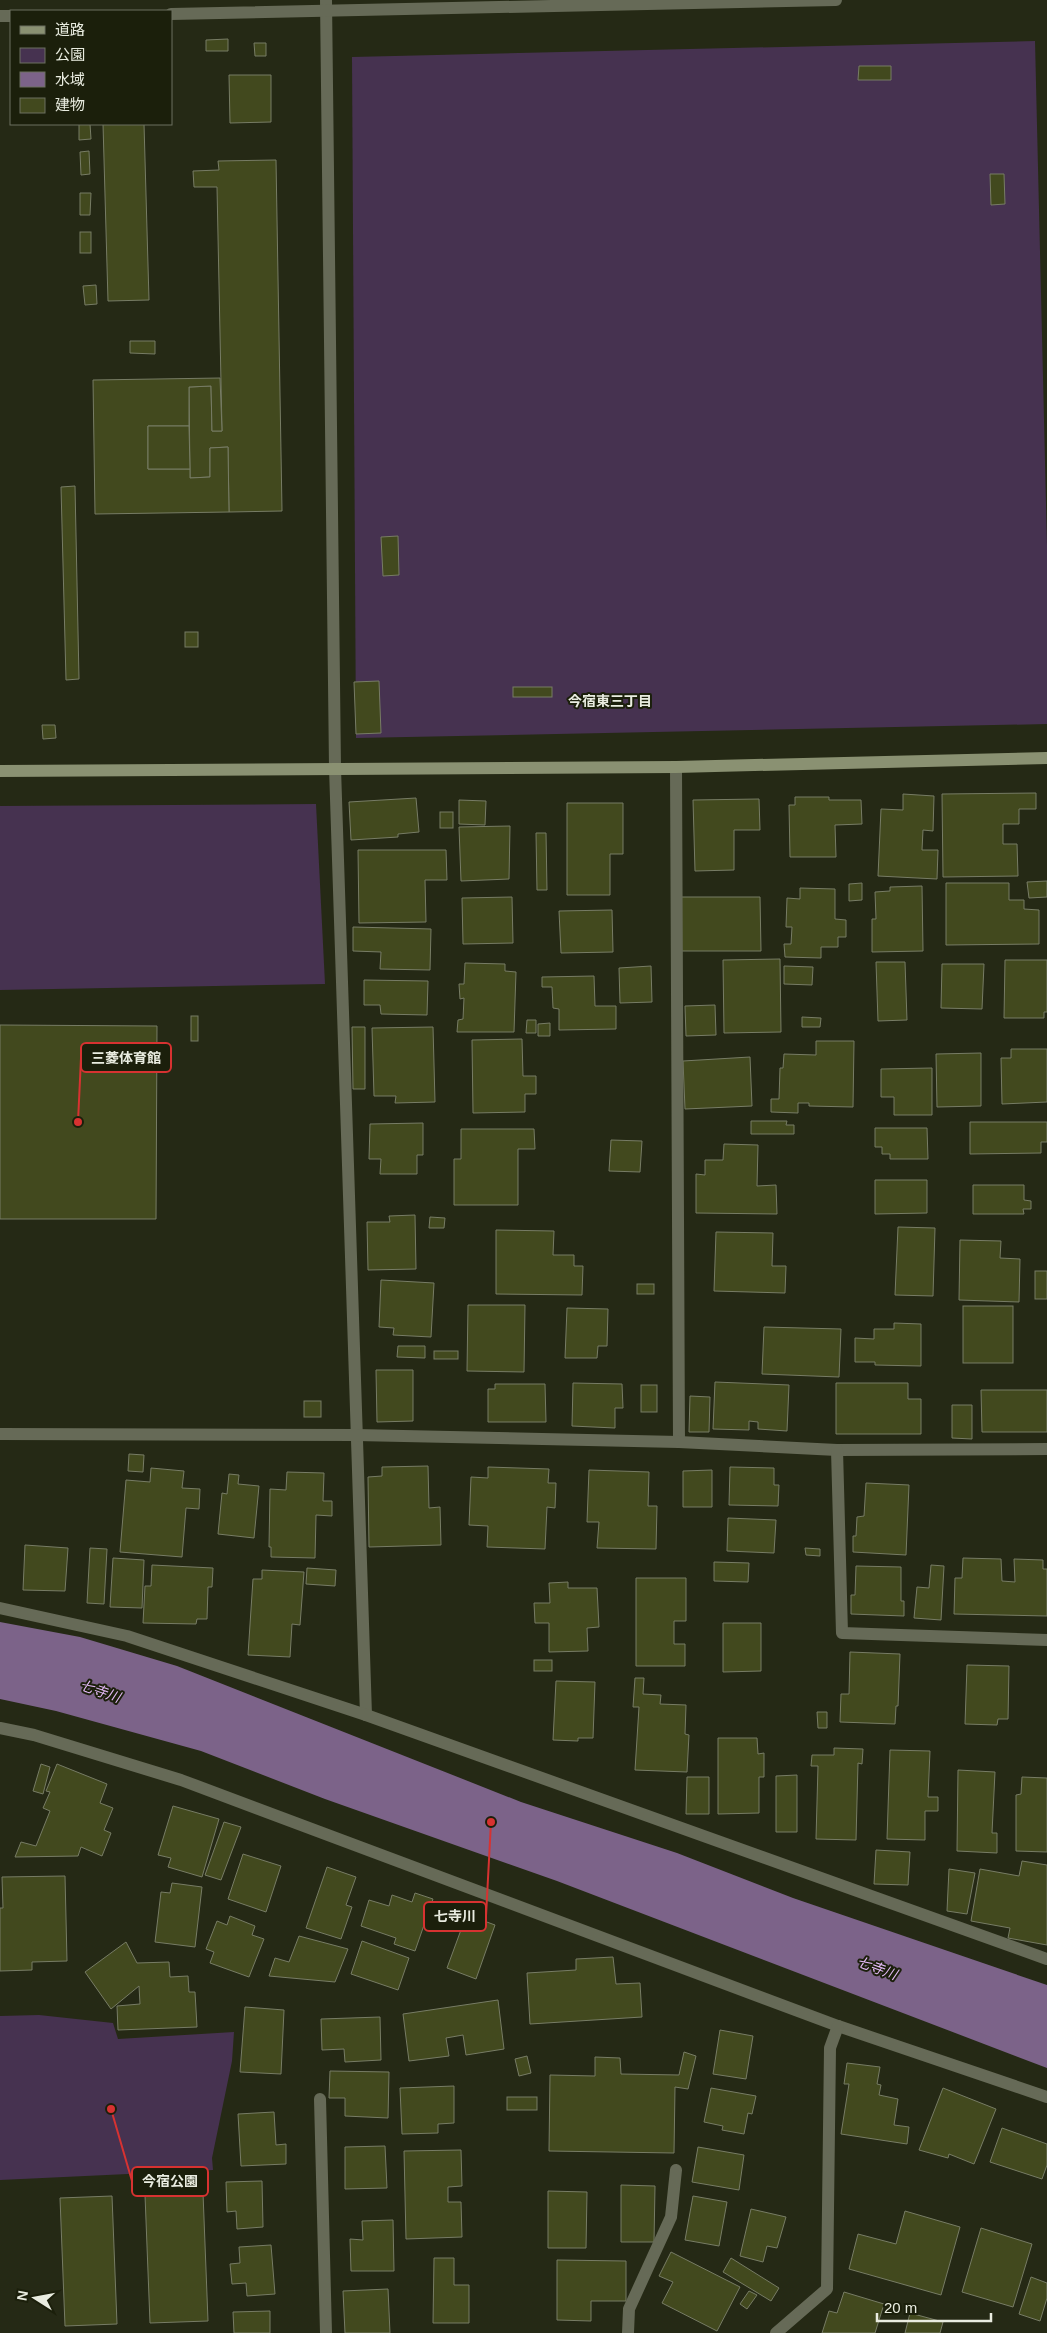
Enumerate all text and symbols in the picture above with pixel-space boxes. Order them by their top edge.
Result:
legend [10,10,172,125]
text: 道路 [55,21,85,38]
text: 公園 [55,46,85,63]
text: 水域 [55,71,85,88]
text: 建物 [55,96,85,113]
district label: 今宿東三丁目 [568,693,652,709]
callout: 三菱体育館 [81,1043,171,1072]
text: 三菱体育館 [91,1050,161,1066]
water label: 七寺川 [78,1677,124,1706]
callout: 七寺川 [424,1902,486,1931]
text: 七寺川 [434,1908,476,1924]
water label: 七寺川 [855,1953,901,1983]
callout: 今宿公園 [132,2167,208,2196]
text: 今宿公園 [142,2173,198,2189]
north arrow [10,2273,60,2323]
text: N [13,2289,31,2302]
scale bar [877,2290,991,2322]
text: 20 m [884,2299,917,2316]

